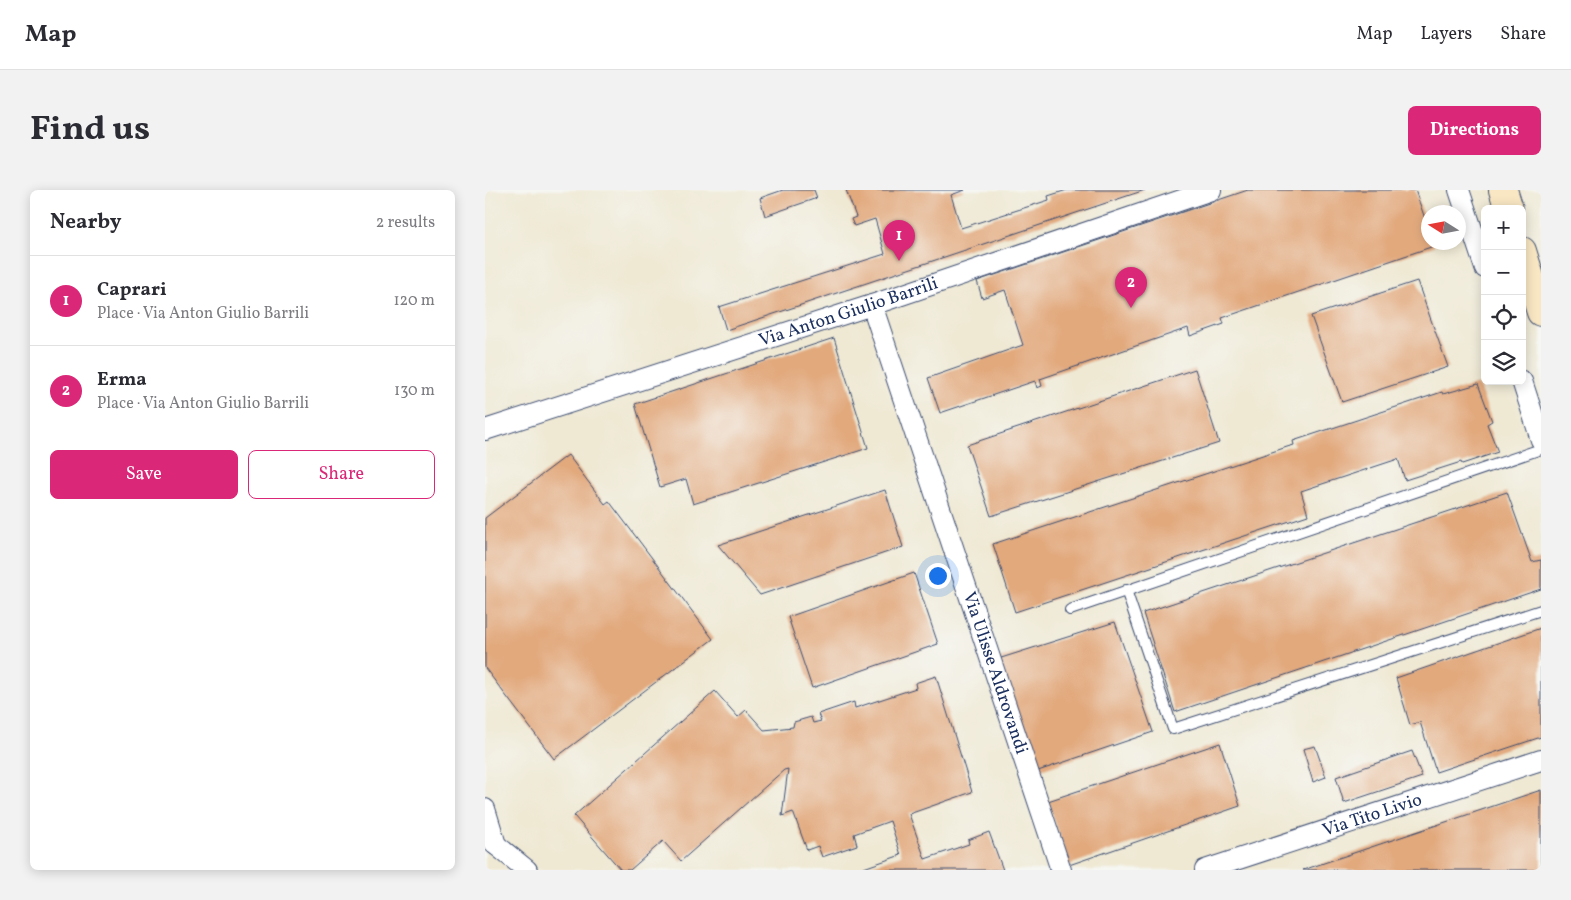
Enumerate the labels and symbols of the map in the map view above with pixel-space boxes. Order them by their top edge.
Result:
north arrow [1421,205,1466,250]
pin: 1 [883,220,915,261]
pin: 2 [1115,267,1147,308]
street label: Via Anton Giulio Barrili [756,271,941,353]
your location [925,563,951,589]
street label: Via Ulisse Aldrovandi [956,588,1034,758]
street label: Via Tito Livio [1319,787,1425,843]

